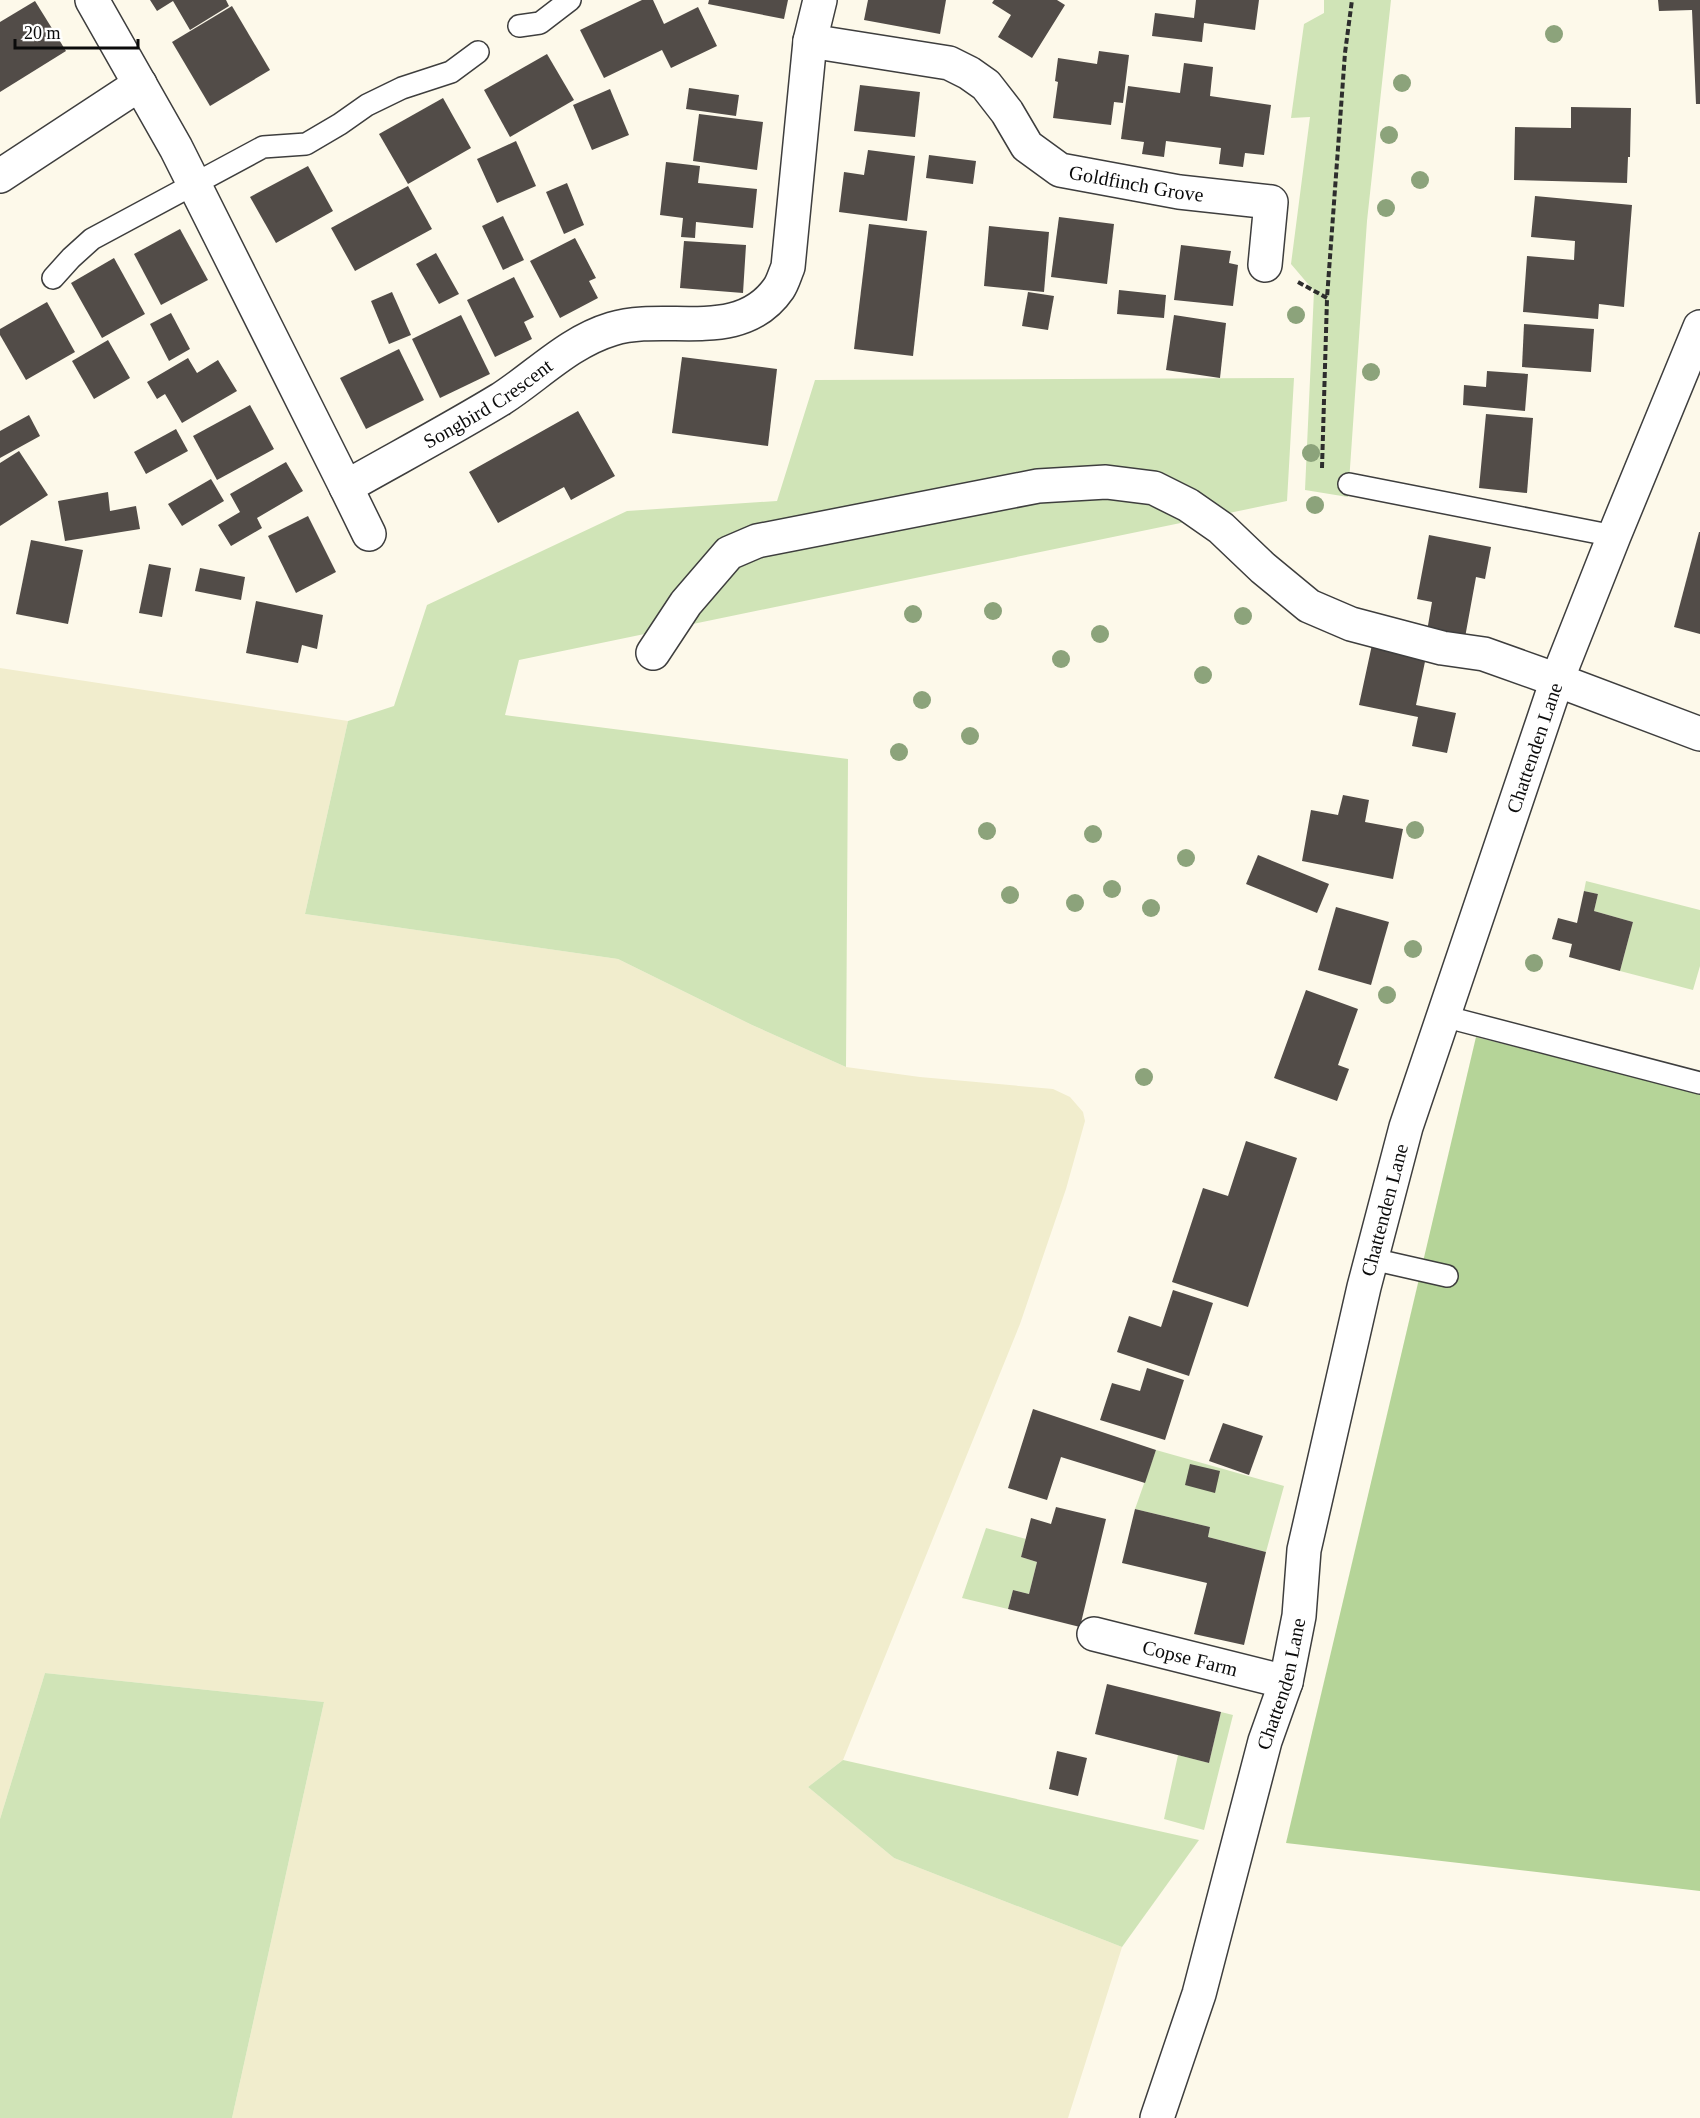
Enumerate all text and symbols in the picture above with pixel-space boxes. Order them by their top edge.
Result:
scale bar [15,12,138,50]
text: 20 m [24,23,61,43]
street label: Goldfinch Grove [1067,161,1205,206]
street label: Songbird Crescent [420,354,557,453]
street label: Chattenden Lane [1502,680,1566,816]
street label: Chattenden Lane [1356,1141,1412,1278]
street label: Chattenden Lane [1252,1616,1309,1752]
street label: Copse Farm [1140,1636,1240,1681]

